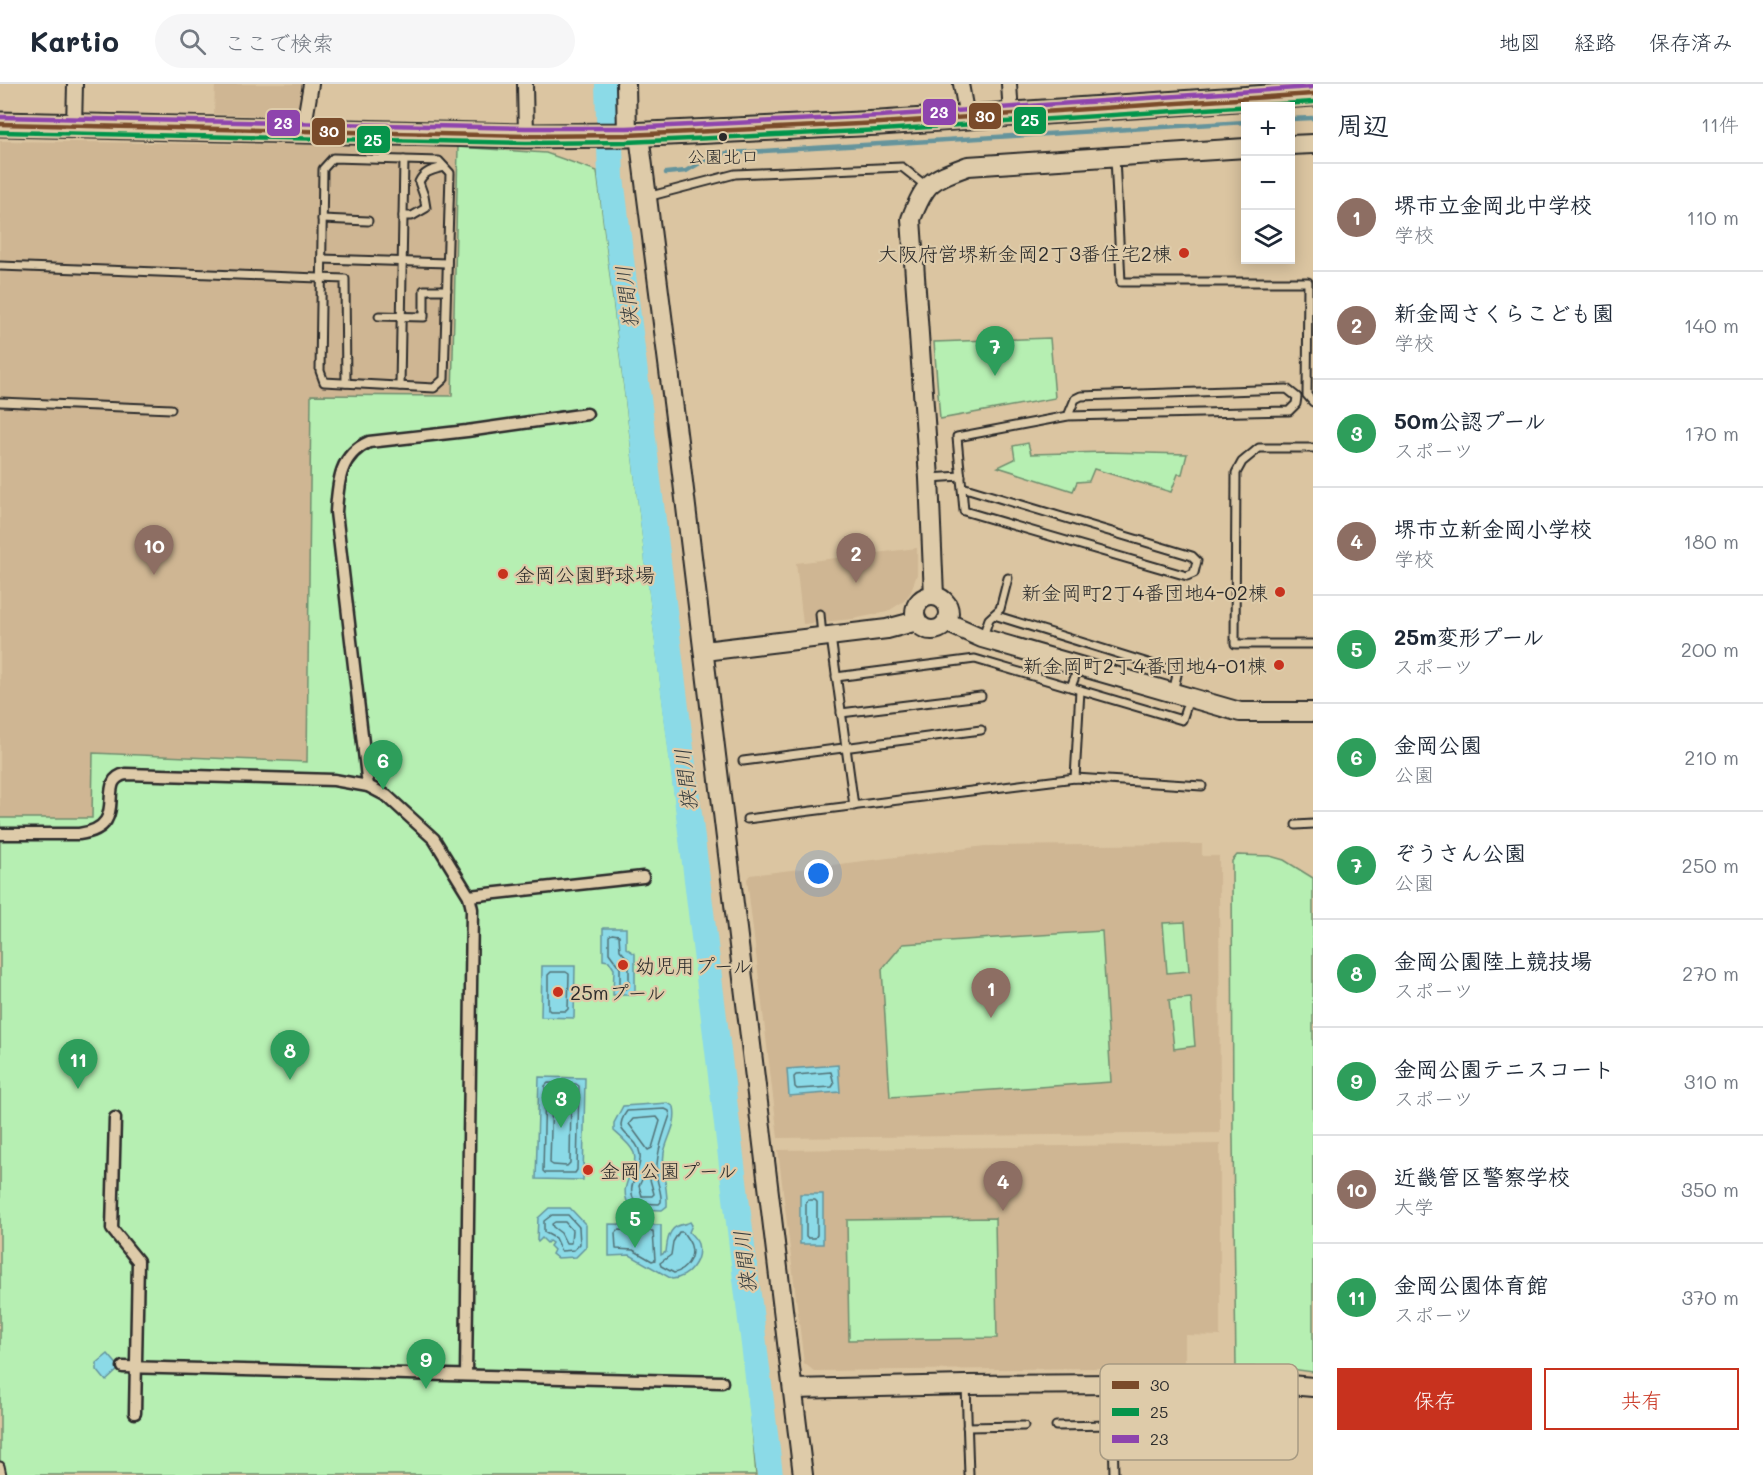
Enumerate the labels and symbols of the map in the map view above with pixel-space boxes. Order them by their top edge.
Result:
line badge: 23 [922,98,957,126]
text: 23 [930,101,949,122]
line badge: 30 [968,102,1002,130]
text: 30 [975,105,995,126]
line badge: 25 [1013,106,1047,135]
line badge: 23 [266,109,301,137]
text: 25 [1021,109,1039,130]
text: 23 [274,112,293,133]
line badge: 30 [311,117,346,146]
text: 30 [319,120,339,141]
line badge: 25 [356,125,391,154]
text: 25 [364,129,382,150]
marker: 公園北口 [717,131,729,143]
place label: 公園北口 [687,144,759,168]
place label: 大阪府営堺新金岡2丁3番住宅2棟 [878,240,1172,266]
marker: 大阪府営堺新金岡2丁3番住宅2棟 [1177,246,1191,260]
water label: 狭間川 [609,264,643,330]
pin: 7 [976,326,1014,376]
pin: 10 [134,526,174,575]
pin: 2 [836,534,876,583]
place label: 金岡公園野球場 [515,561,655,587]
marker: 金岡公園野球場 [496,567,510,581]
place label: 新金岡町2丁4番団地4-02棟 [1021,579,1268,605]
marker: 新金岡町2丁4番団地4-02棟 [1273,585,1287,599]
place label: 新金岡町2丁4番団地4-01棟 [1023,652,1267,678]
marker: 新金岡町2丁4番団地4-01棟 [1272,658,1286,672]
pin: 6 [364,740,403,790]
water label: 狭間川 [668,747,702,813]
your location [804,859,833,888]
place label: 幼児用プール [635,952,753,978]
marker: 幼児用プール [616,958,630,972]
pin: 1 [972,968,1010,1018]
place label: 25mプール [570,979,666,1005]
marker: 25mプール [551,985,565,999]
pin: 8 [270,1030,310,1080]
pin: 11 [58,1040,98,1089]
pin: 3 [542,1078,580,1128]
place label: 金岡公園プール [600,1157,738,1183]
pin: 4 [984,1162,1022,1211]
marker: 金岡公園プール [581,1163,595,1177]
pin: 5 [616,1198,654,1248]
water label: 狭間川 [727,1229,761,1295]
pin: 9 [406,1340,446,1389]
legend [1100,1364,1298,1460]
text: 30 [1150,1374,1169,1395]
text: 25 [1150,1401,1168,1422]
text: 23 [1150,1428,1168,1449]

